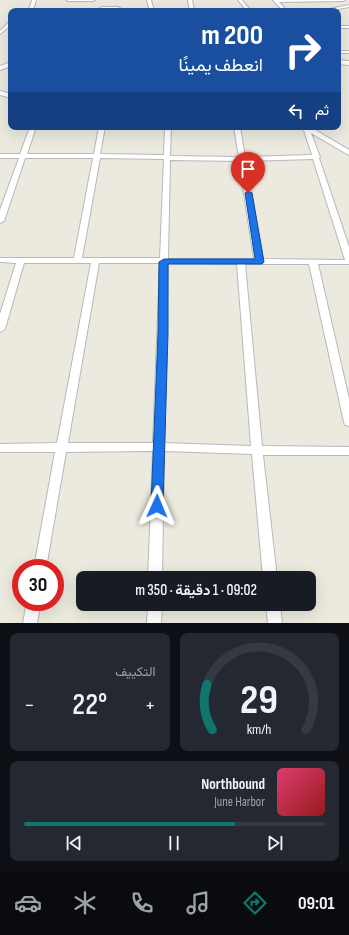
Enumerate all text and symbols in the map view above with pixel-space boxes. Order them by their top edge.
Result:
text: 200 m [201,19,263,52]
icon: right [277,24,329,76]
text: انعطف يمينًا [178,55,263,76]
icon: left [285,100,307,122]
text: ثم [315,101,329,120]
pin [231,152,265,193]
icon: arrive [237,158,259,180]
position arrow [136,485,178,527]
speed limit sign: 30 [12,559,64,611]
text: 09:02 · 1 دقيقة · 350 m [135,581,257,600]
text: التكييف [115,664,156,680]
text: 29 [240,676,278,725]
text: 22° [72,687,107,723]
text: − [24,692,35,719]
text: + [145,692,156,719]
text: km/h [247,721,272,738]
text: Northbound [201,775,265,794]
text: June Harbor [214,794,265,810]
icon: previous [63,832,85,854]
icon: pause [163,832,185,854]
icon: next [264,832,286,854]
icon: car [14,889,42,917]
icon: climate [71,889,99,917]
icon: phone [128,889,156,917]
icon: music [184,889,212,917]
icon: directions [241,889,269,917]
text: 09:01 [298,893,335,914]

